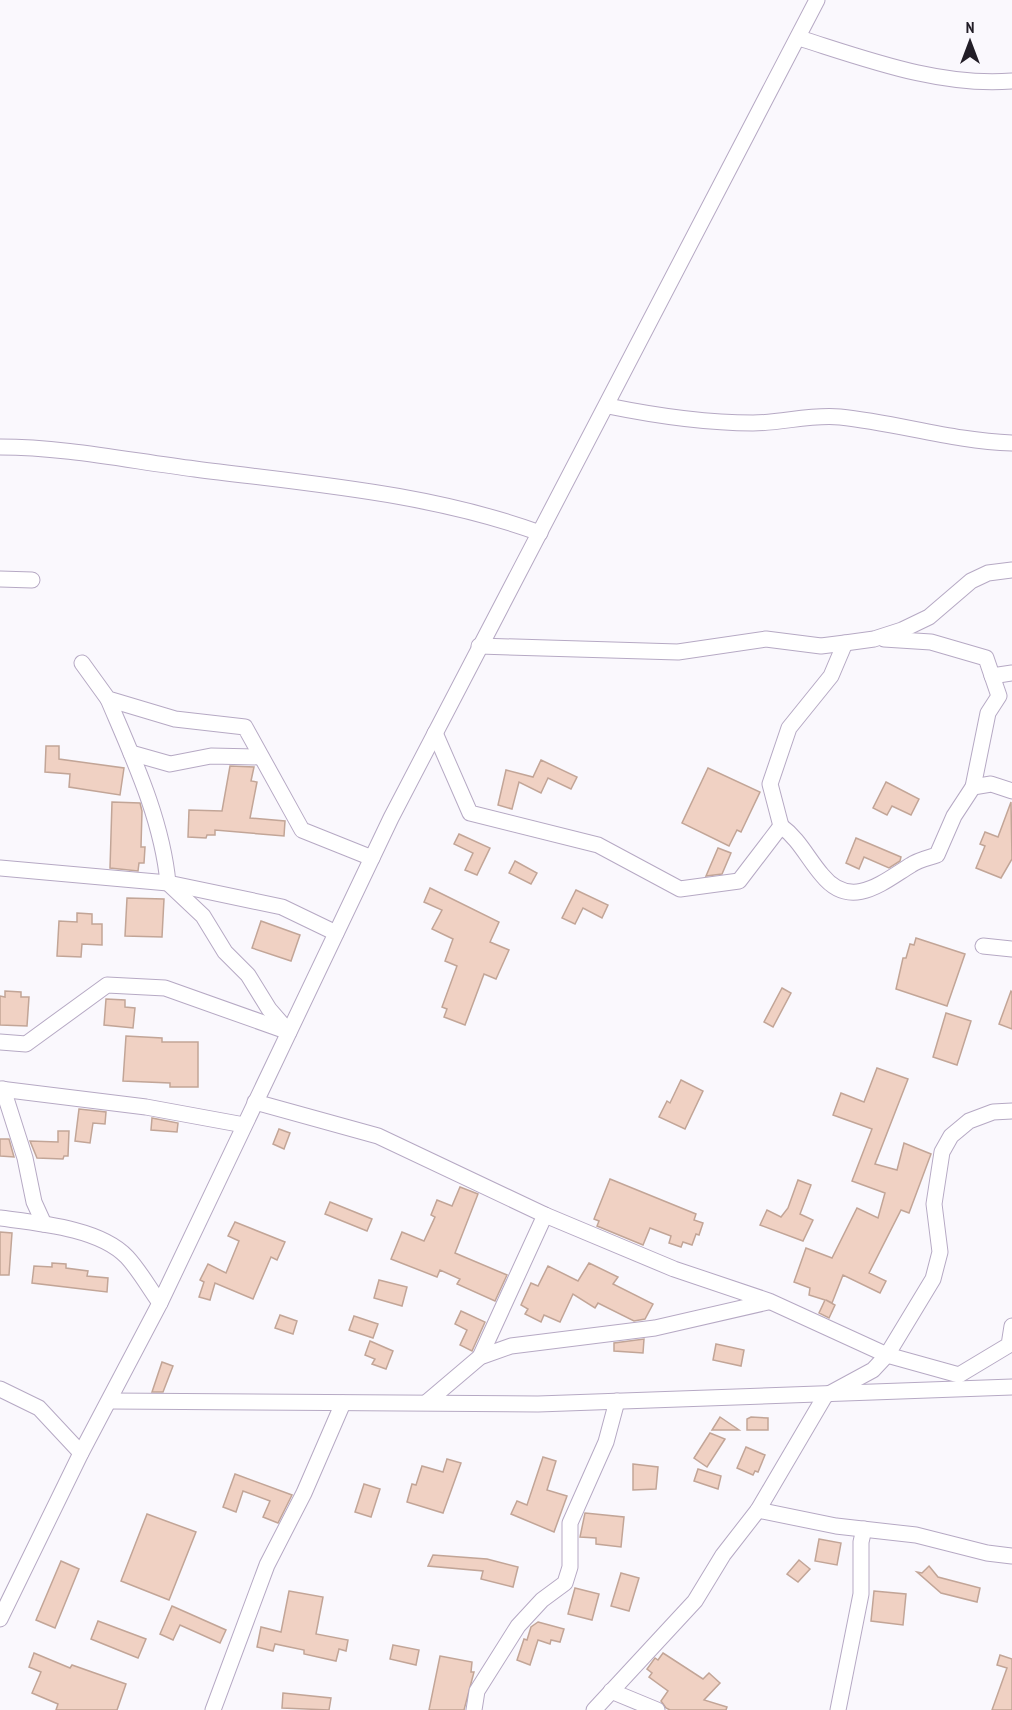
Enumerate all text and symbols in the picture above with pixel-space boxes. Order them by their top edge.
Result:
north arrow [940,12,1000,72]
text: N [966,17,974,37]

